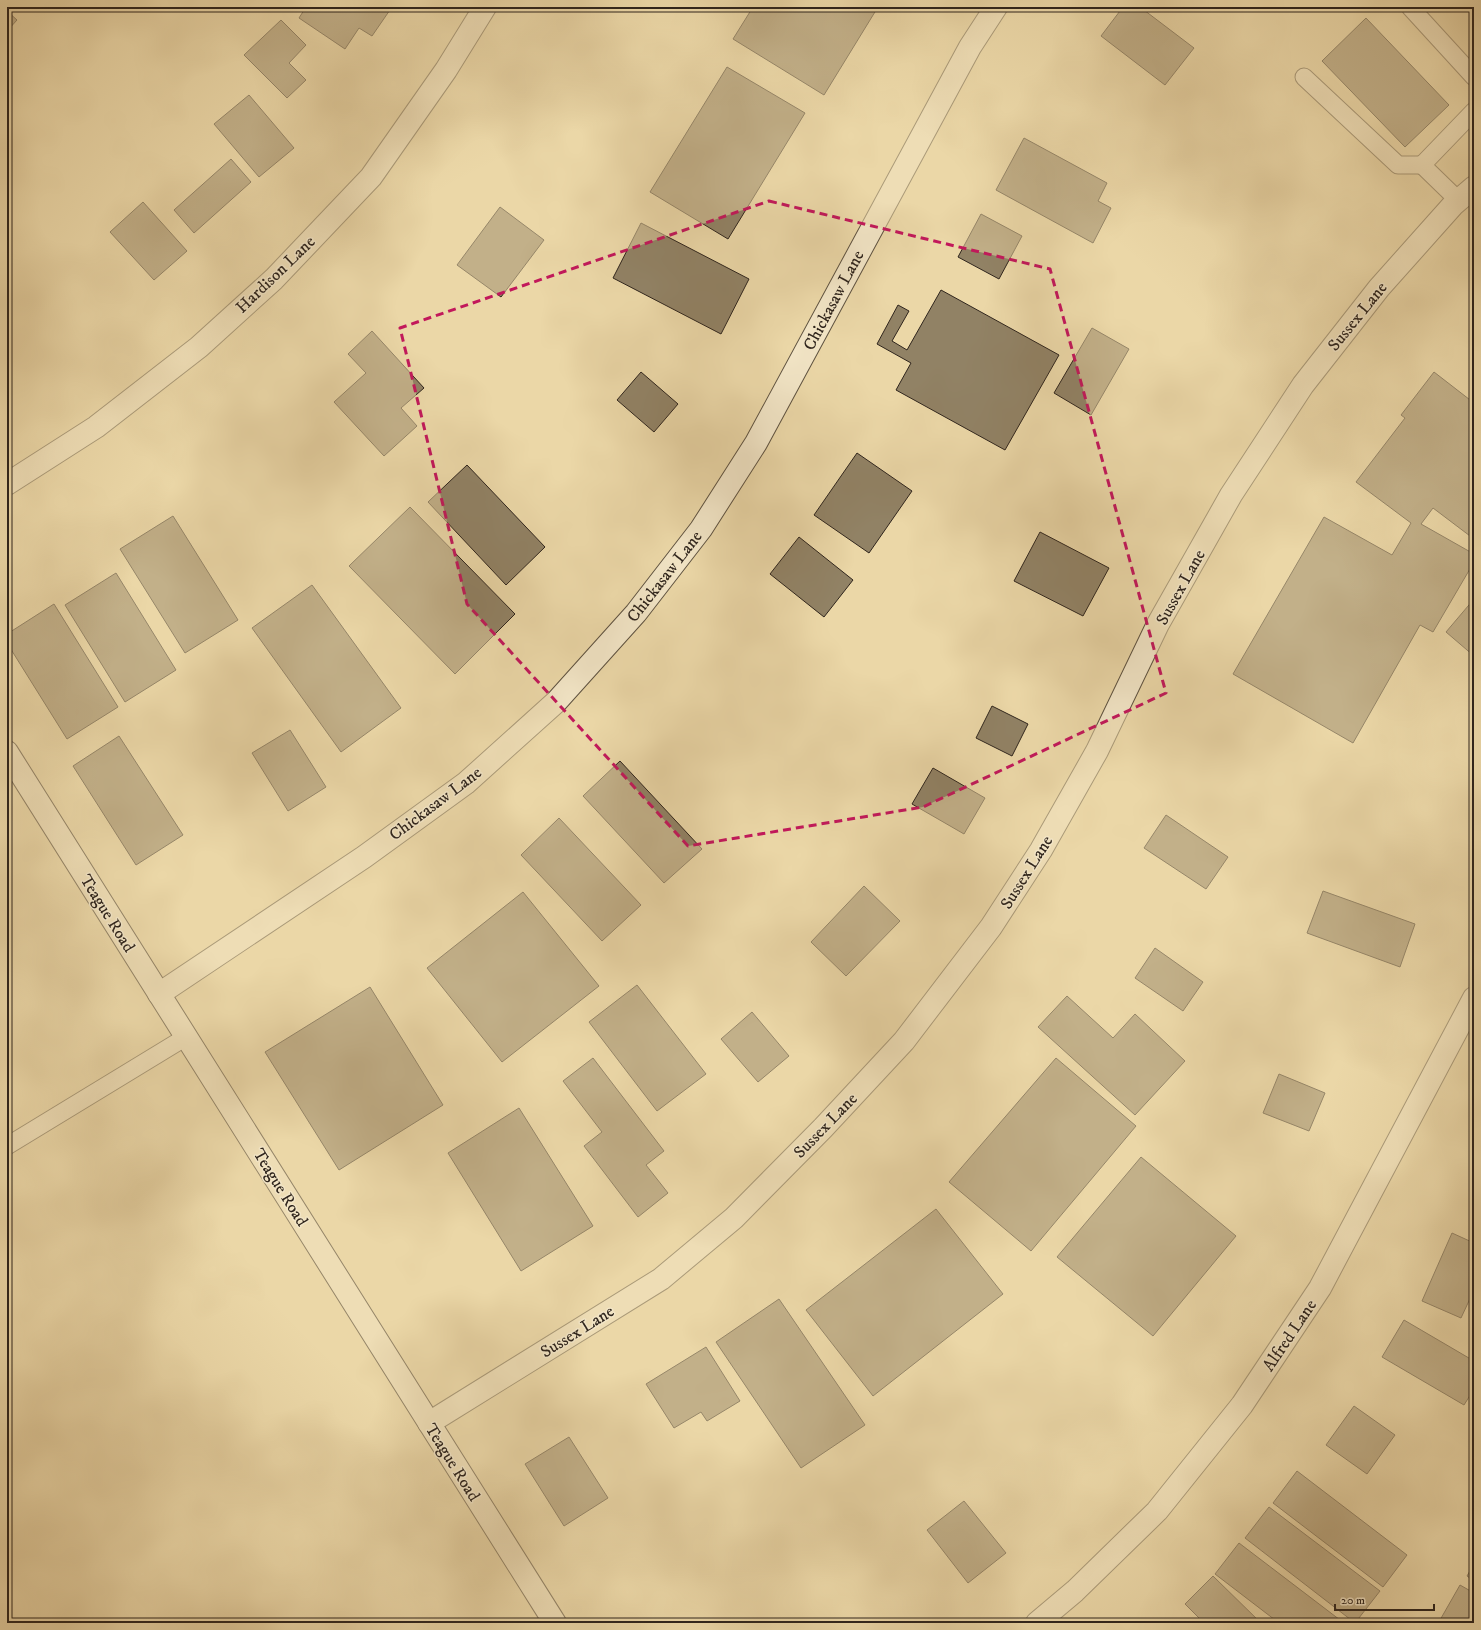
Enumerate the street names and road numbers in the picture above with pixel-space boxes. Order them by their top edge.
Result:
street label: Hardison Lane [231,231,320,318]
street label: Chickasaw Lane [798,247,869,354]
street label: Sussex Lane [1323,278,1392,356]
street label: Chickasaw Lane [622,526,707,627]
street label: Sussex Lane [1151,546,1211,629]
street label: Chickasaw Lane [385,762,486,846]
street label: Sussex Lane [996,832,1058,913]
street label: Teague Road [75,870,140,957]
street label: Sussex Lane [789,1088,862,1163]
street label: Teague Road [248,1144,313,1231]
street label: Alfred Lane [1258,1295,1322,1376]
street label: Sussex Lane [537,1301,618,1363]
street label: Teague Road [420,1419,485,1506]

